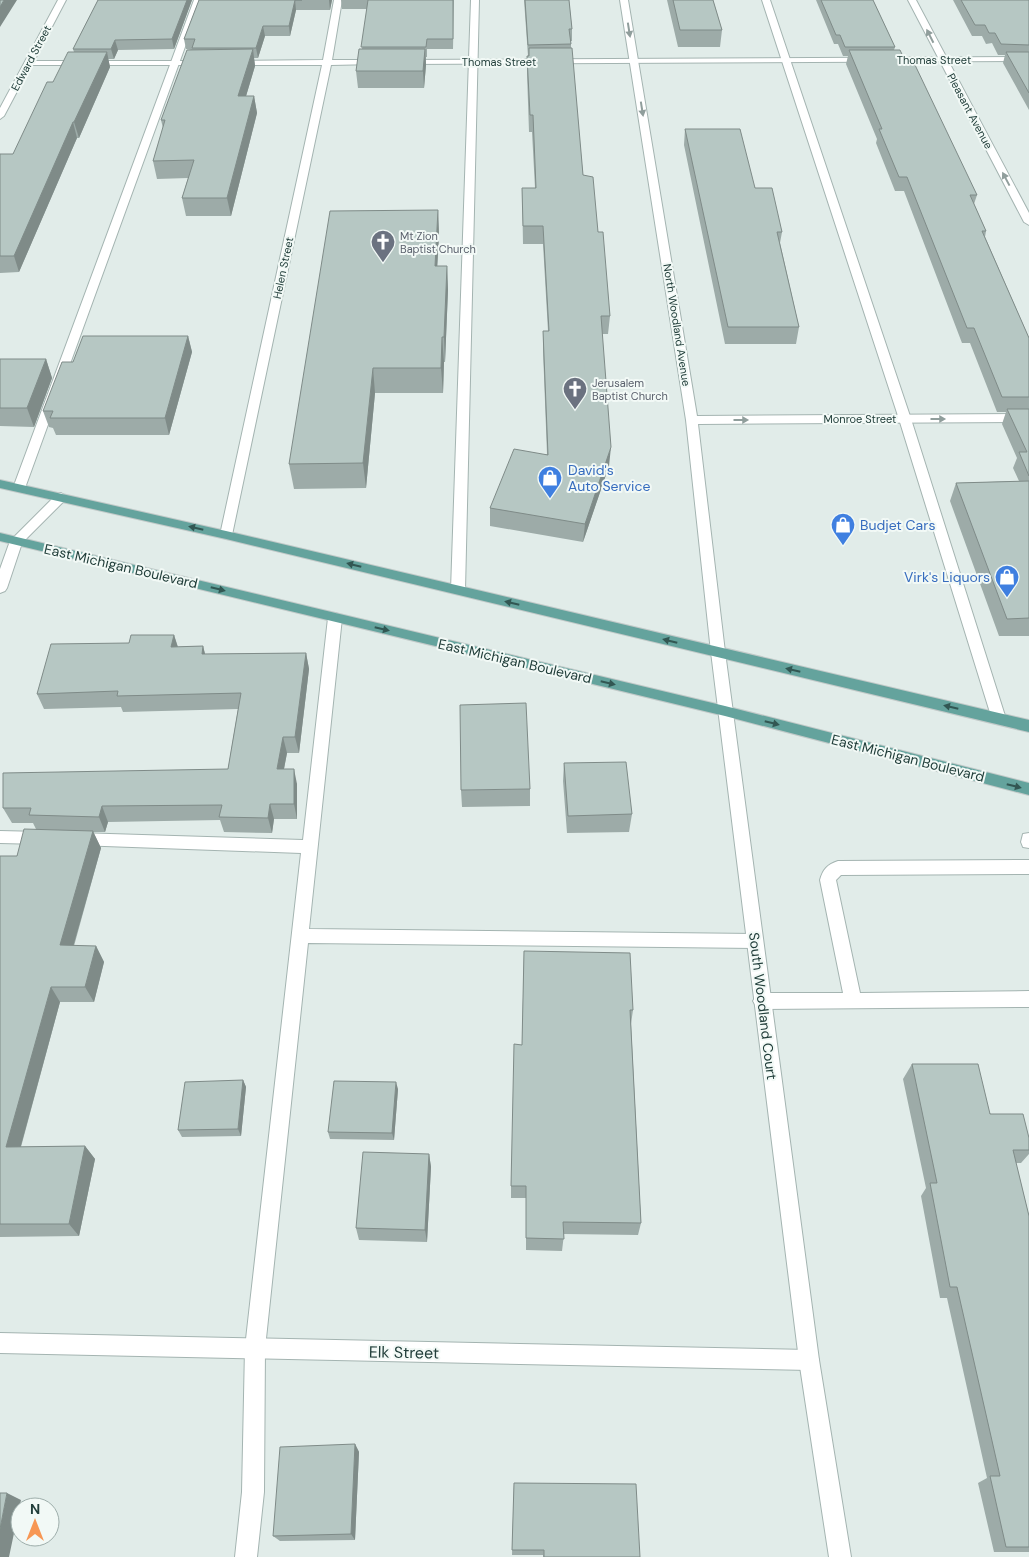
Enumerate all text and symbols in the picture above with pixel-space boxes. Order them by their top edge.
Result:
street label: Edward Street [8,23,54,93]
one-way arrow [625,23,633,39]
one-way arrow [926,28,934,43]
street label: Thomas Street [897,53,971,67]
street label: Thomas Street [462,55,536,69]
street label: Pleasant Avenue [944,71,996,151]
one-way arrow [638,101,646,117]
one-way arrow [1002,172,1010,186]
church icon: Mt Zion Baptist Church [370,229,396,263]
place label: Mt Zion Baptist Church [400,229,476,256]
street label: Helen Street [270,236,296,300]
street label: North Woodland Avenue [660,263,694,387]
church icon: Jerusalem Baptist Church [562,376,588,410]
place label: Jerusalem Baptist Church [592,376,668,403]
street label: Monroe Street [824,412,896,426]
one-way arrow [930,415,946,423]
one-way arrow [733,416,749,424]
place label: David's Auto Service [568,461,650,495]
shop icon: David's Auto Service [537,465,563,499]
shop icon: Budjet Cars [830,512,856,546]
place label: Budjet Cars [860,516,935,534]
one-way arrow [188,524,203,532]
street label: East Michigan Boulevard [42,540,200,592]
one-way arrow [346,561,361,569]
shop icon: Virk's Liquors [994,564,1020,598]
place label: Virk's Liquors [904,568,990,586]
one-way arrow [210,585,225,593]
one-way arrow [505,599,520,607]
one-way arrow [375,625,390,633]
street label: East Michigan Boulevard [436,635,594,687]
one-way arrow [663,637,678,645]
one-way arrow [786,666,801,674]
one-way arrow [601,679,616,687]
one-way arrow [944,703,959,711]
one-way arrow [765,719,780,727]
street label: East Michigan Boulevard [830,730,986,786]
one-way arrow [1007,782,1022,790]
street label: South Woodland Court [745,931,781,1081]
street label: Elk Street [369,1341,439,1364]
north arrow [10,1497,60,1547]
text: N [30,1500,40,1518]

